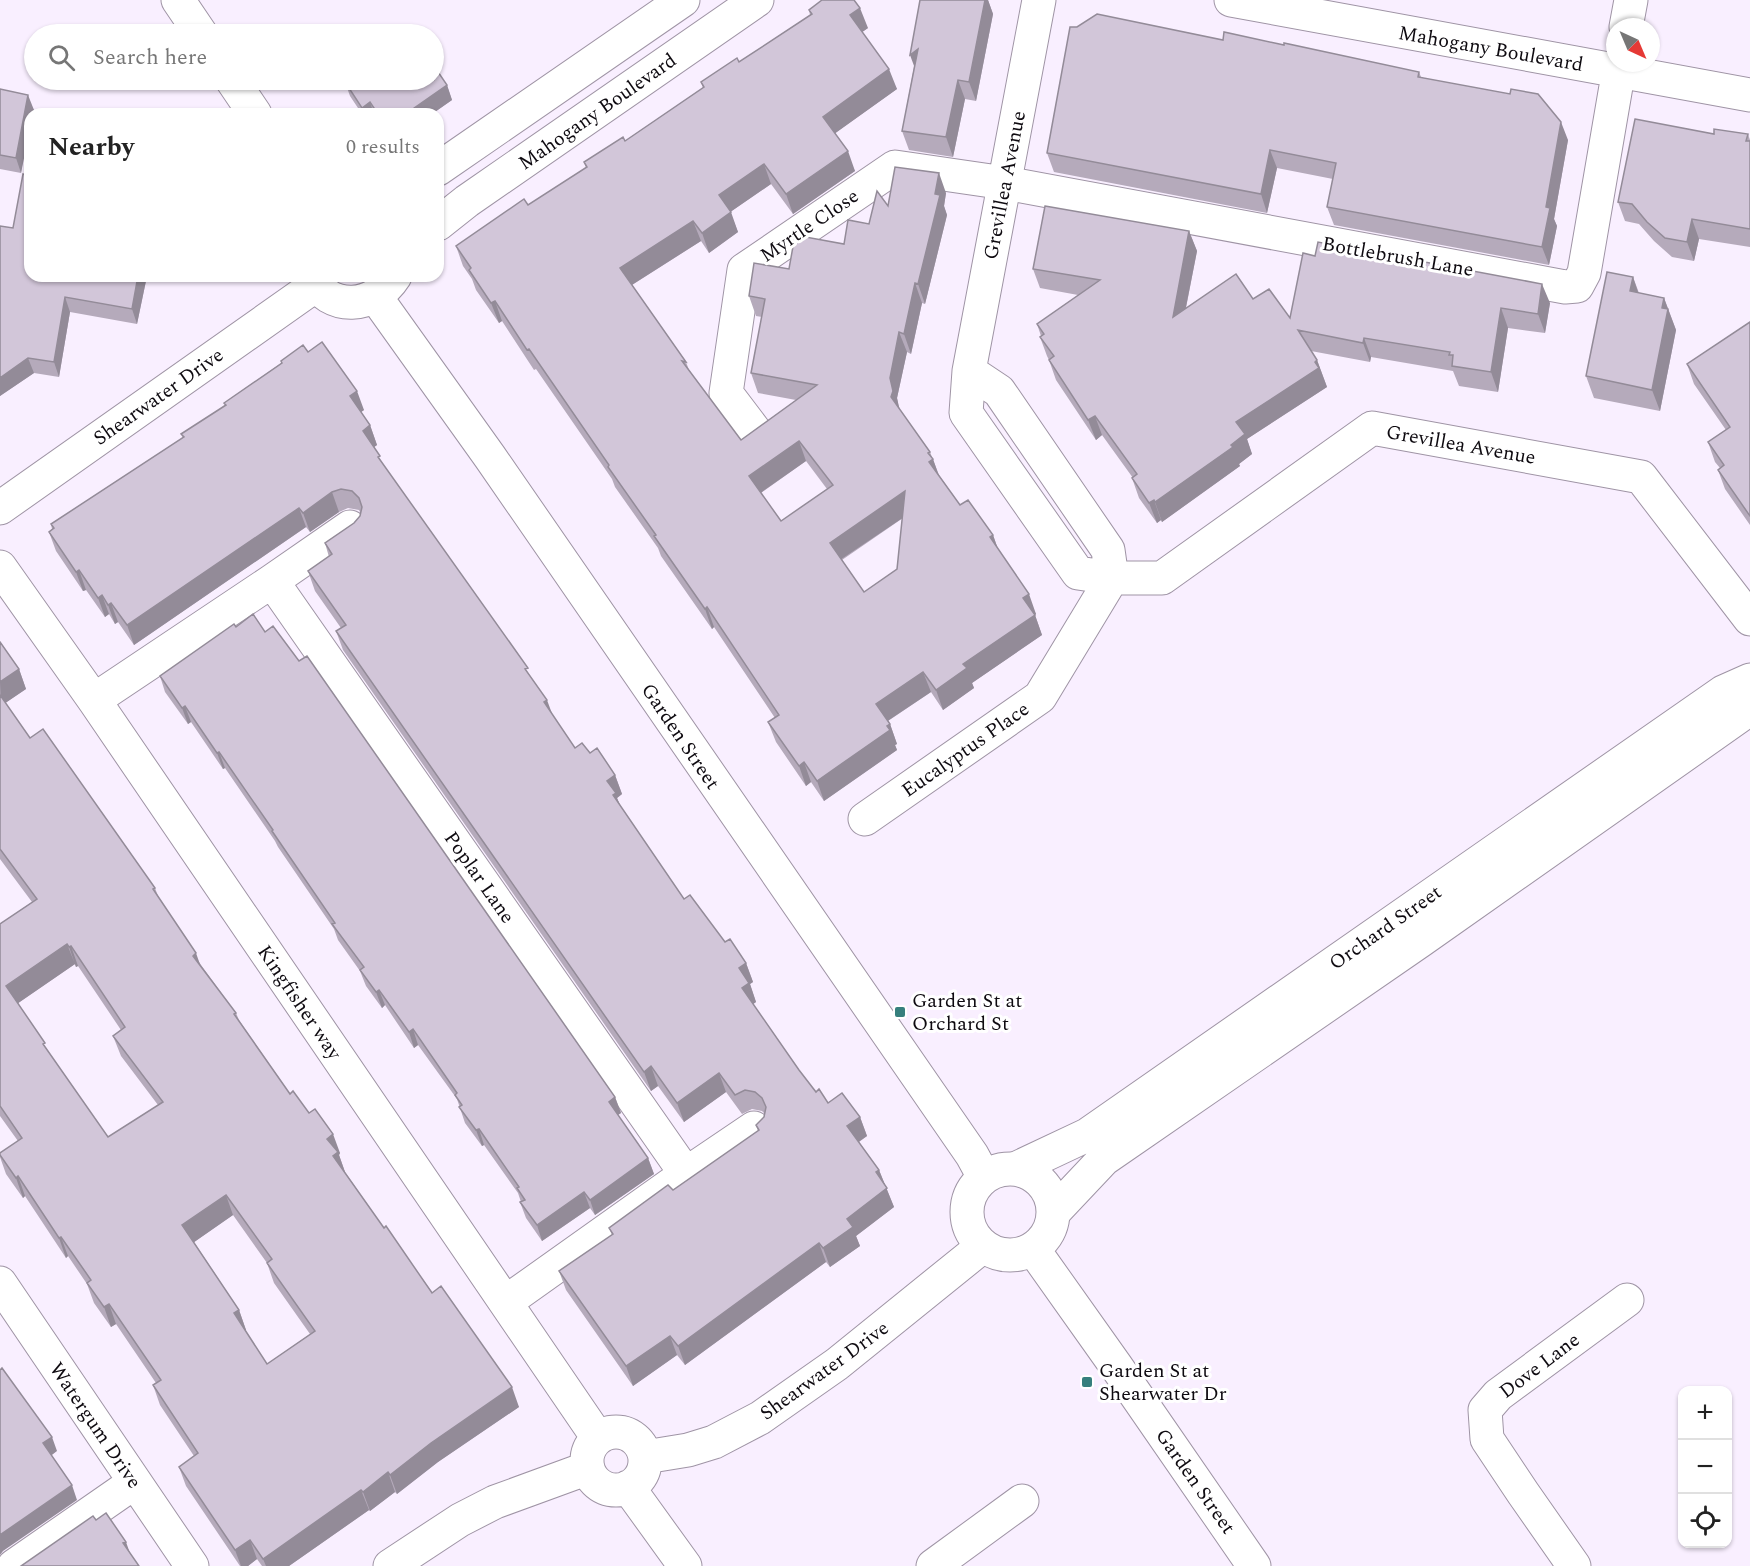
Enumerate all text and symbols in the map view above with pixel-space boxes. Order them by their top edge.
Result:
street label: Mahogany Boulevard [1396,18,1586,80]
north arrow [1606,18,1660,72]
search box [24,24,444,90]
icon: search [45,41,78,74]
text: Search here [93,41,207,74]
street label: Mahogany Boulevard [512,46,683,178]
street label: Grevillea Avenue [976,108,1034,262]
text: Nearby [48,127,134,167]
text: 0 results [346,132,420,162]
street label: Myrtle Close [754,182,865,270]
street label: Bottlebrush Lane [1320,229,1476,285]
street label: Shearwater Drive [87,341,230,453]
street label: Grevillea Avenue [1384,417,1538,473]
street label: Garden Street [633,677,727,796]
street label: Eucalyptus Place [896,695,1036,805]
street label: Poplar Lane [436,825,522,930]
street label: Orchard Street [1323,878,1448,978]
street label: Kingfisher way [250,939,350,1067]
place label: Garden St at Orchard St [912,986,1022,1039]
marker: Garden St at Orchard St [893,1005,907,1019]
street label: Shearwater Drive [754,1314,895,1428]
street label: Dove Lane [1493,1325,1586,1406]
street label: Watergum Drive [42,1356,149,1495]
place label: Garden St at Shearwater Dr [1099,1356,1227,1409]
marker: Garden St at Shearwater Dr [1080,1375,1094,1389]
map controls [1678,1386,1732,1548]
button: + [1678,1386,1732,1440]
street label: Garden Street [1148,1423,1243,1541]
button: − [1678,1440,1732,1494]
button: locate [1678,1494,1732,1548]

